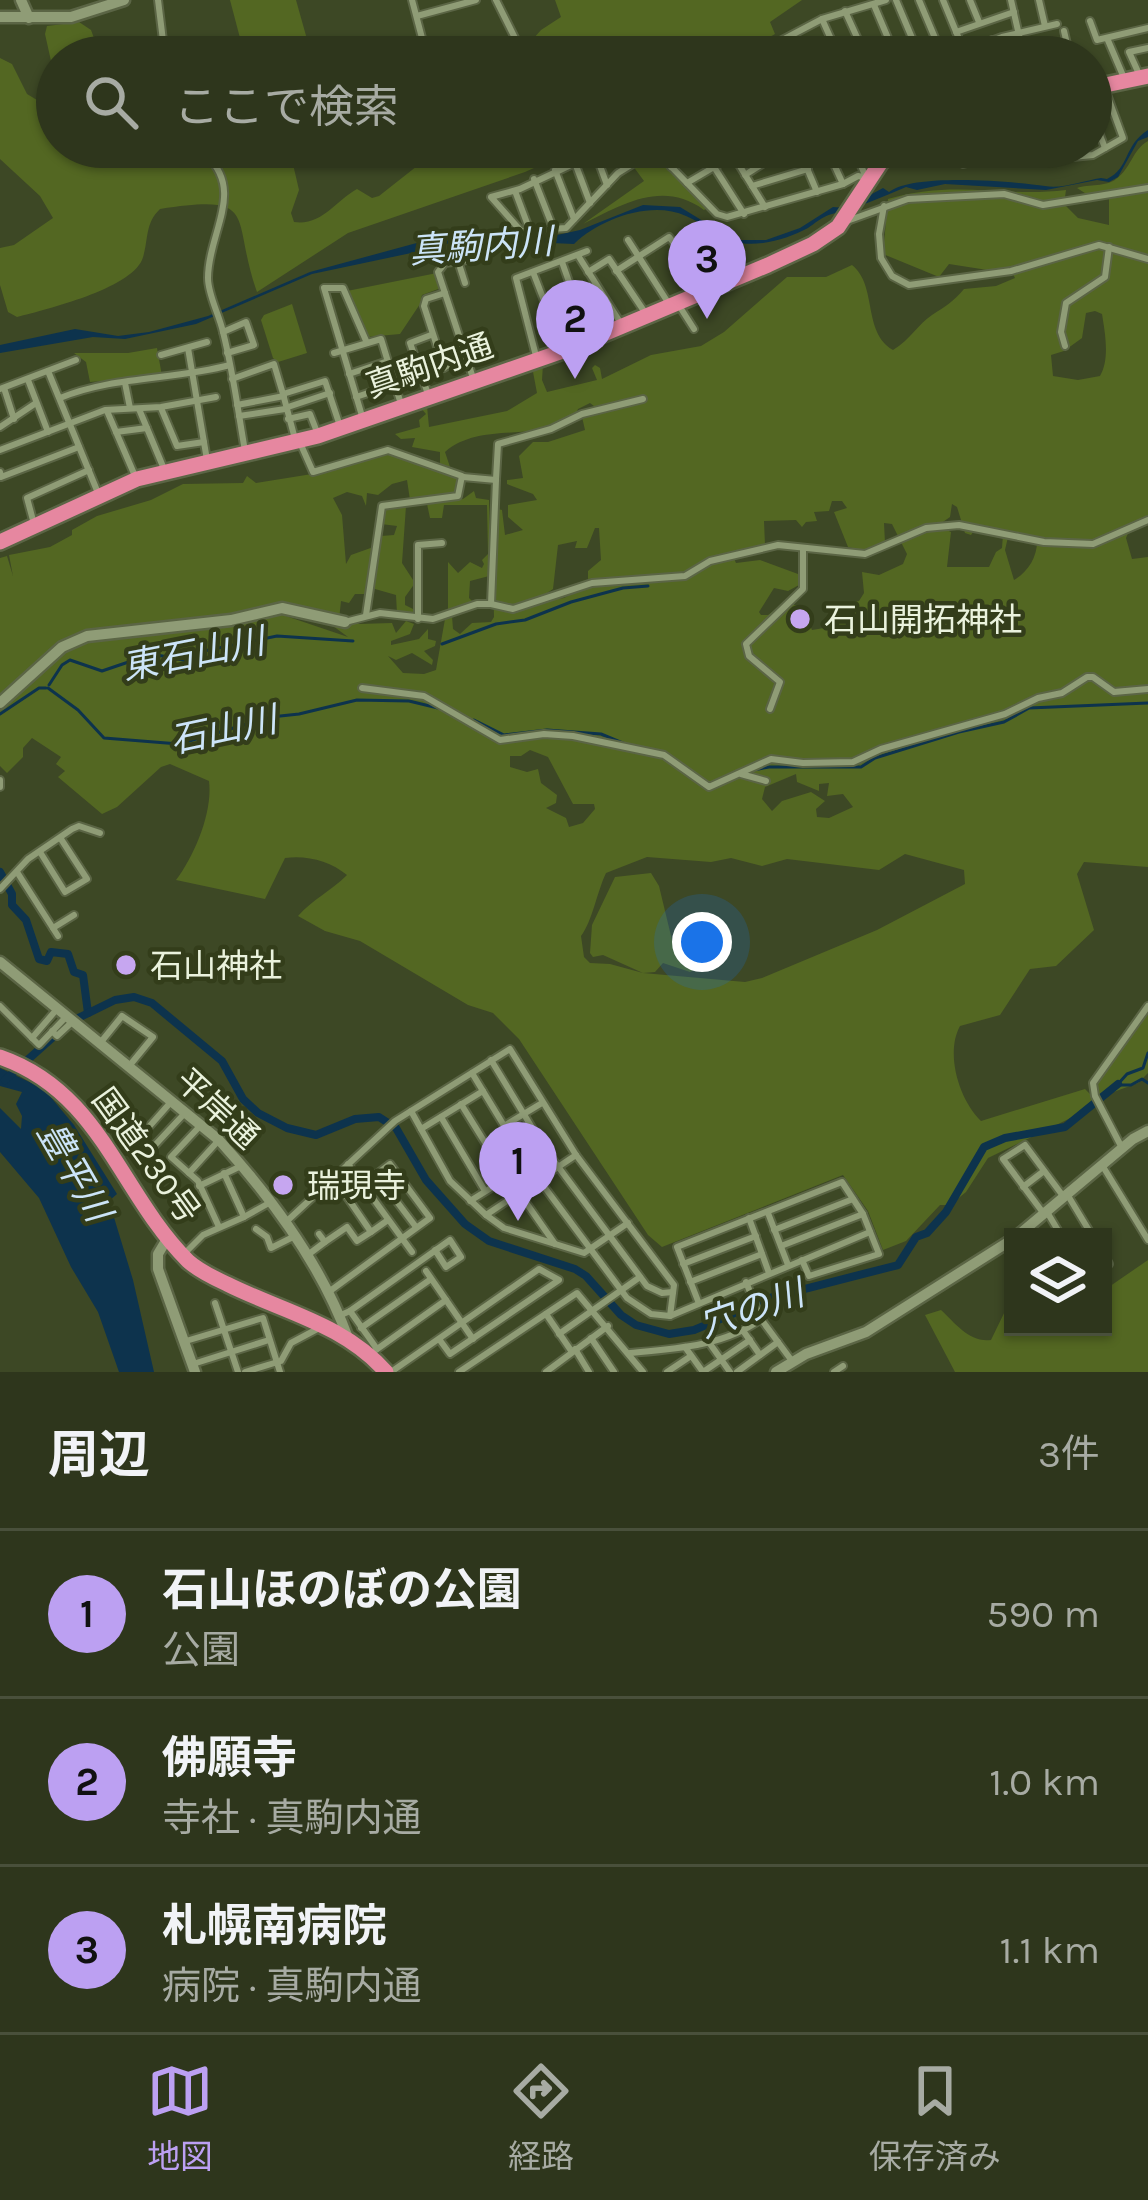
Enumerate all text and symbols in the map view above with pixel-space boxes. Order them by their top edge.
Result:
search box [36,36,1112,168]
icon: search [78,69,144,135]
text: ここで検索 [174,81,399,133]
water label: 真駒内川 [408,220,558,272]
pin: 3 [668,220,746,319]
pin: 2 [536,280,614,379]
street label: 真駒内通 [361,326,498,405]
place label: 石山開拓神社 [824,601,1022,639]
marker: 石山開拓神社 [787,606,813,632]
water label: 東石山川 [118,619,272,688]
water label: 石山川 [166,697,284,762]
your location [672,912,732,972]
place label: 石山神社 [150,947,282,985]
marker: 石山神社 [113,952,139,978]
street label: 平岸通 [168,1061,266,1156]
street label: 国道230号 [85,1081,208,1230]
water label: 豊平川 [29,1114,121,1232]
pin: 1 [479,1122,557,1221]
place label: 瑞現寺 [307,1167,406,1205]
marker: 瑞現寺 [270,1172,296,1198]
map controls [1004,1228,1112,1336]
button: layers [1004,1228,1112,1336]
water label: 穴の川 [693,1270,813,1346]
text: 周辺 [48,1425,150,1485]
text: 3件 [1038,1431,1100,1477]
text: 石山ほのぼの公園 [162,1564,522,1616]
text: 1 [80,1591,94,1637]
text: 590 m [986,1591,1100,1637]
text: 公園 [162,1627,240,1673]
text: 佛願寺 [162,1732,297,1784]
text: 2 [75,1759,99,1805]
text: 1.0 km [989,1759,1100,1805]
text: 寺社 · 真駒内通 [162,1795,422,1841]
text: 札幌南病院 [162,1900,387,1952]
text: 3 [75,1927,99,1973]
text: 1.1 km [1000,1927,1100,1973]
text: 病院 · 真駒内通 [162,1963,422,2009]
tab: 地図 [147,2058,213,2178]
tab: 経路 [508,2058,574,2178]
tab: 保存済み [869,2058,1001,2178]

